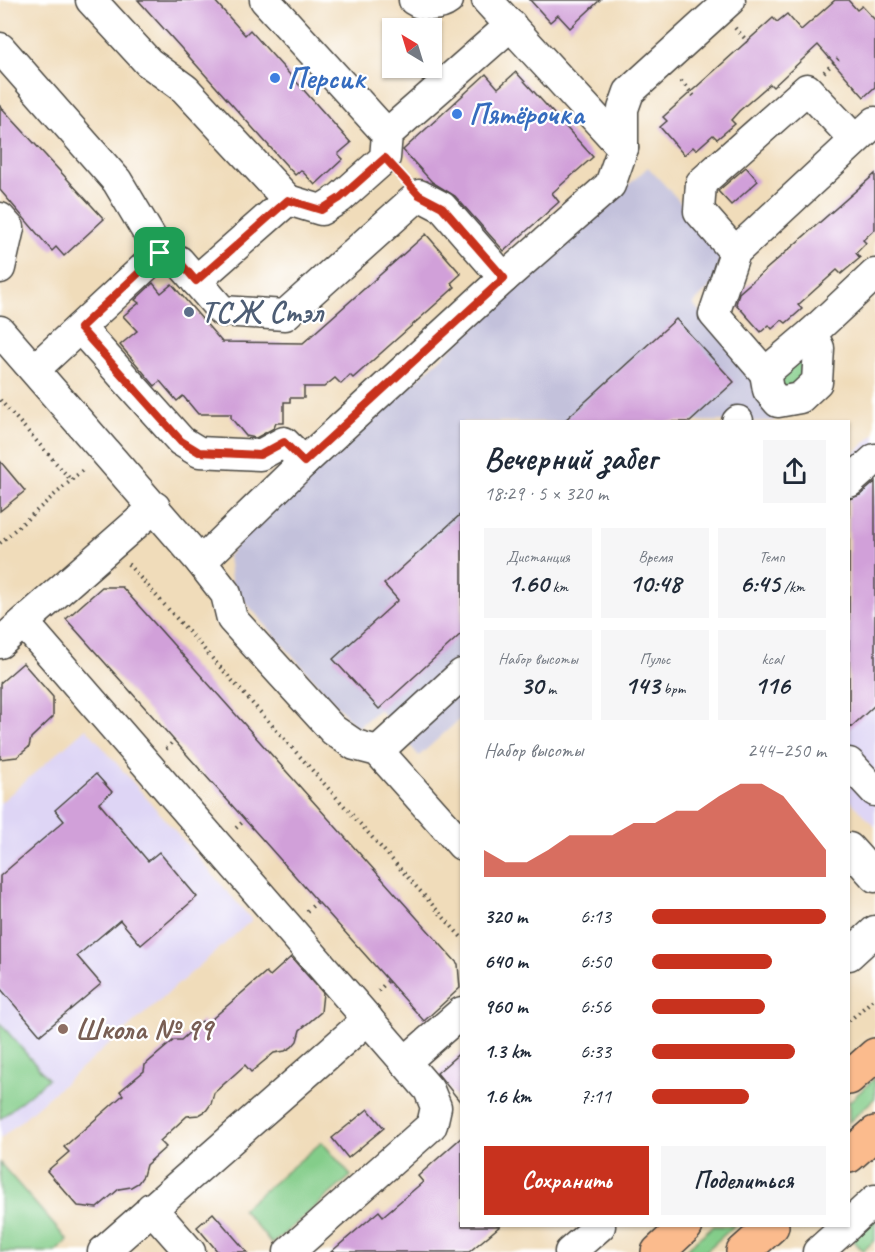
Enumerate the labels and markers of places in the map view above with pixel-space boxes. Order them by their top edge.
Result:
place label: Персик [287,59,367,97]
marker: Персик [268,71,282,85]
place label: Пятёрочка [469,95,586,133]
marker: Пятёрочка [450,107,464,121]
pin [134,227,185,278]
place label: ТСЖ Стэл [201,293,325,331]
marker: ТСЖ Стэл [182,305,196,319]
place label: Школа № 99 [75,1010,216,1048]
marker: Школа № 99 [56,1022,70,1036]

